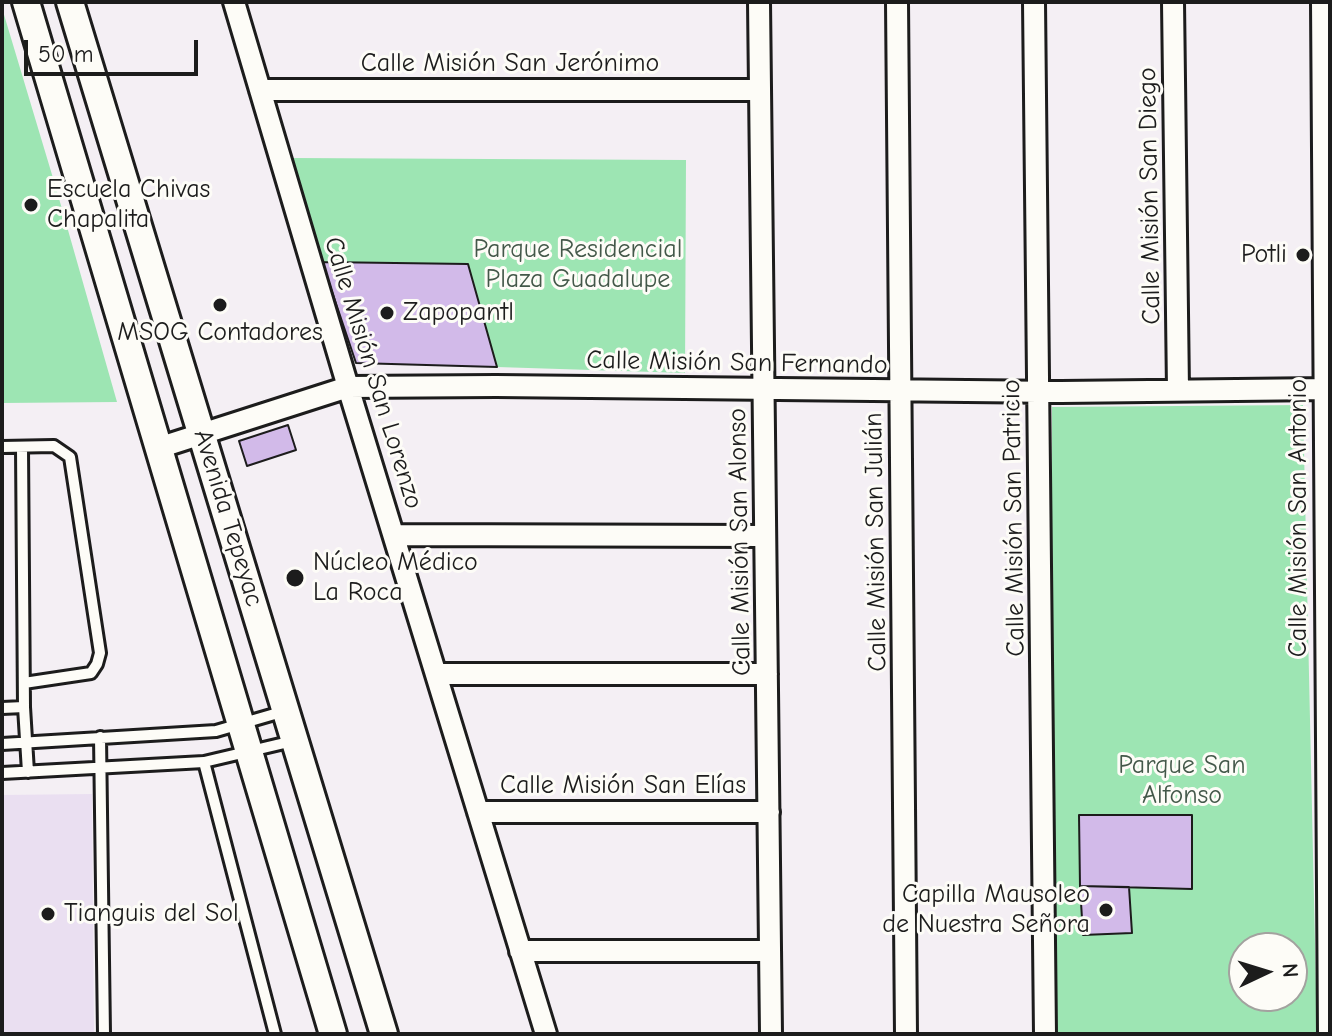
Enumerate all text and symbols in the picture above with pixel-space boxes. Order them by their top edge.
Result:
scale bar [28,24,202,74]
text: 50 m [38,40,94,68]
street label: Calle Misión San Jerónimo [361,48,659,80]
street label: Calle Misión San Diego [1132,67,1168,325]
place label: Escuela Chivas Chapalita [47,174,210,236]
marker: Escuela Chivas Chapalita [22,196,40,214]
street label: Calle Misión San Lorenzo [317,233,429,513]
park label: Parque Residencial Plaza Guadalupe [474,234,682,296]
place label: Potli [1241,239,1287,271]
marker: Potli [1294,246,1312,264]
marker: MSOG Contadores [211,296,229,314]
place label: Zapopantl [403,297,514,329]
marker: Zapopantl [378,304,396,322]
place label: MSOG Contadores [117,317,323,349]
street label: Calle Misión San Fernando [586,345,888,381]
street label: Calle Misión San Patricio [996,379,1032,657]
street label: Calle Misión San Antonio [1283,379,1315,657]
street label: Calle Misión San Alonso [722,408,758,676]
street label: Calle Misión San Julián [858,412,894,672]
street label: Avenida Tepeyac [186,426,270,610]
place label: Núcleo Médico La Roca [313,547,478,608]
marker: Núcleo Médico La Roca [284,567,306,589]
park label: Parque San Alfonso [1118,750,1246,812]
street label: Calle Misión San Elías [500,770,746,802]
place label: Capilla Mausoleo de Nuestra Señora [882,879,1090,940]
place label: Tianguis del Sol [64,898,239,930]
marker: Capilla Mausoleo de Nuestra Señora [1097,901,1115,919]
marker: Tianguis del Sol [39,905,57,923]
north arrow [1228,932,1308,1012]
text: N [1276,962,1303,979]

